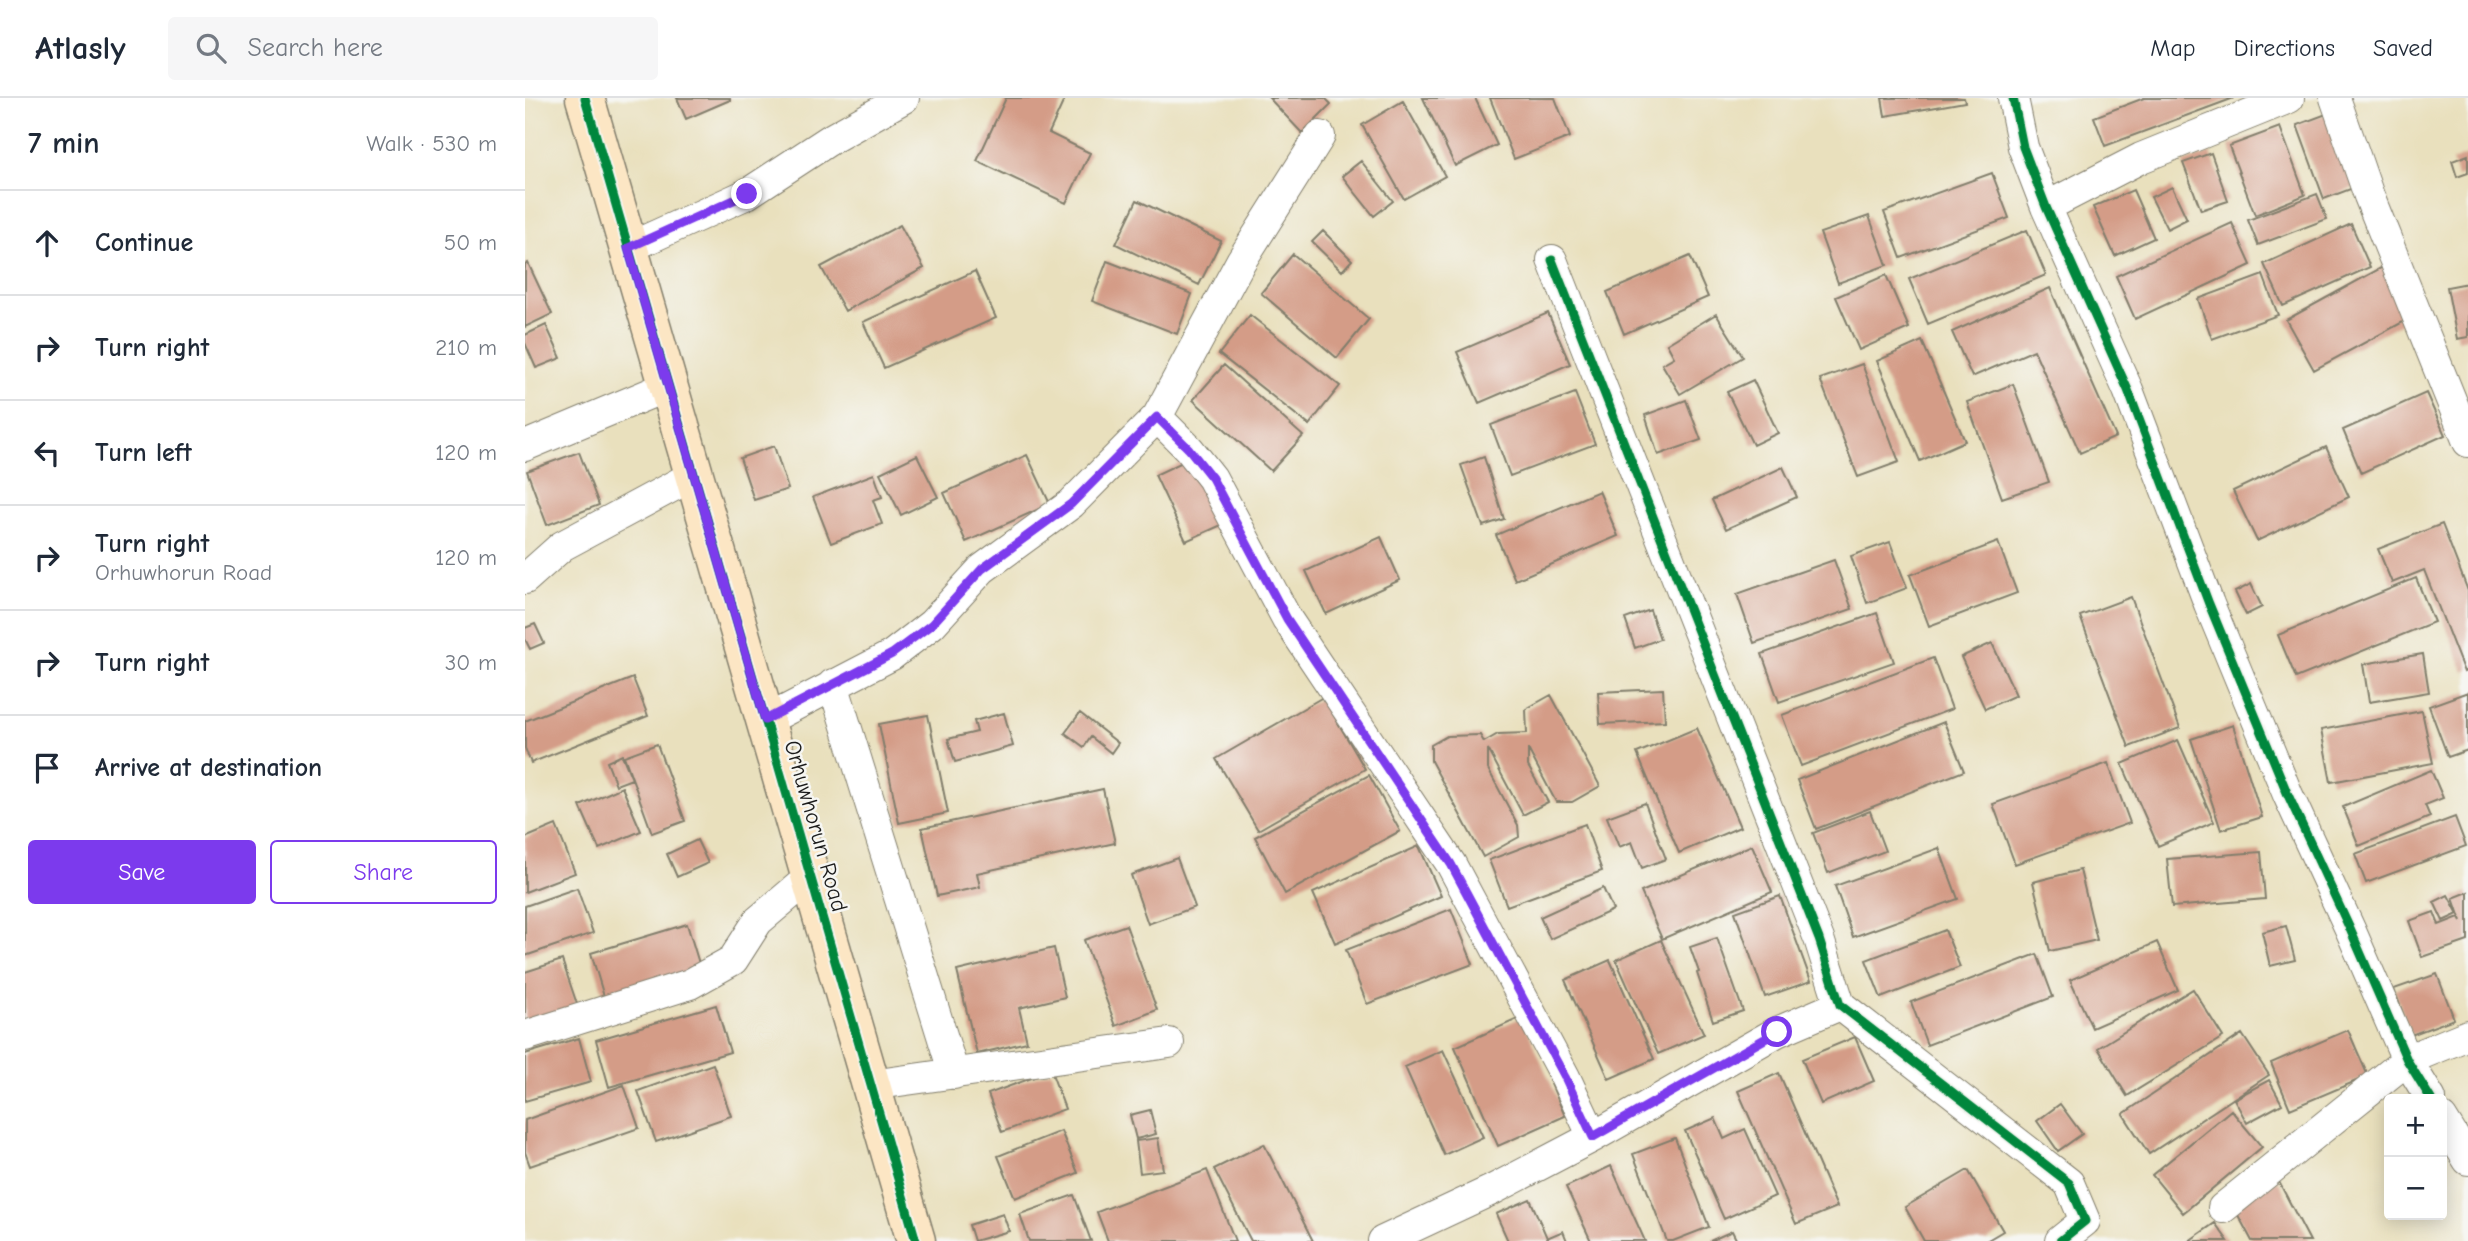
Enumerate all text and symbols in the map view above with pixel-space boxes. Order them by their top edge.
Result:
search box [168,17,658,80]
text: Atlasly [35,29,126,67]
icon: search [192,29,230,67]
text: Search here [248,33,383,63]
text: Map [2150,34,2196,62]
text: Directions [2234,34,2335,62]
text: Saved [2373,34,2433,62]
text: 7 min [28,126,100,161]
text: Walk · 530 m [366,130,497,157]
route end [731,178,762,209]
icon: ahead [28,224,66,262]
text: Continue [95,228,193,258]
text: 50 m [444,229,497,256]
icon: right [28,329,66,367]
text: Turn right [95,333,209,363]
text: 210 m [435,334,497,361]
icon: left [28,434,66,472]
text: Turn left [95,438,192,468]
text: 120 m [435,439,497,466]
text: Turn right [95,529,209,559]
icon: right [28,539,66,577]
text: 120 m [435,544,497,571]
text: Orhuwhorun Road [95,559,272,586]
icon: right [28,644,66,682]
text: Turn right [95,648,209,678]
text: 30 m [445,649,497,676]
street label: Orhuwhorun Road [779,737,853,915]
icon: arrive [28,749,66,787]
text: Arrive at destination [95,753,322,783]
button: Save [28,840,256,904]
button: Share [270,840,497,904]
route start [1761,1016,1792,1047]
map controls [2384,1094,2447,1220]
button: + [2384,1094,2447,1157]
button: − [2384,1157,2447,1220]

